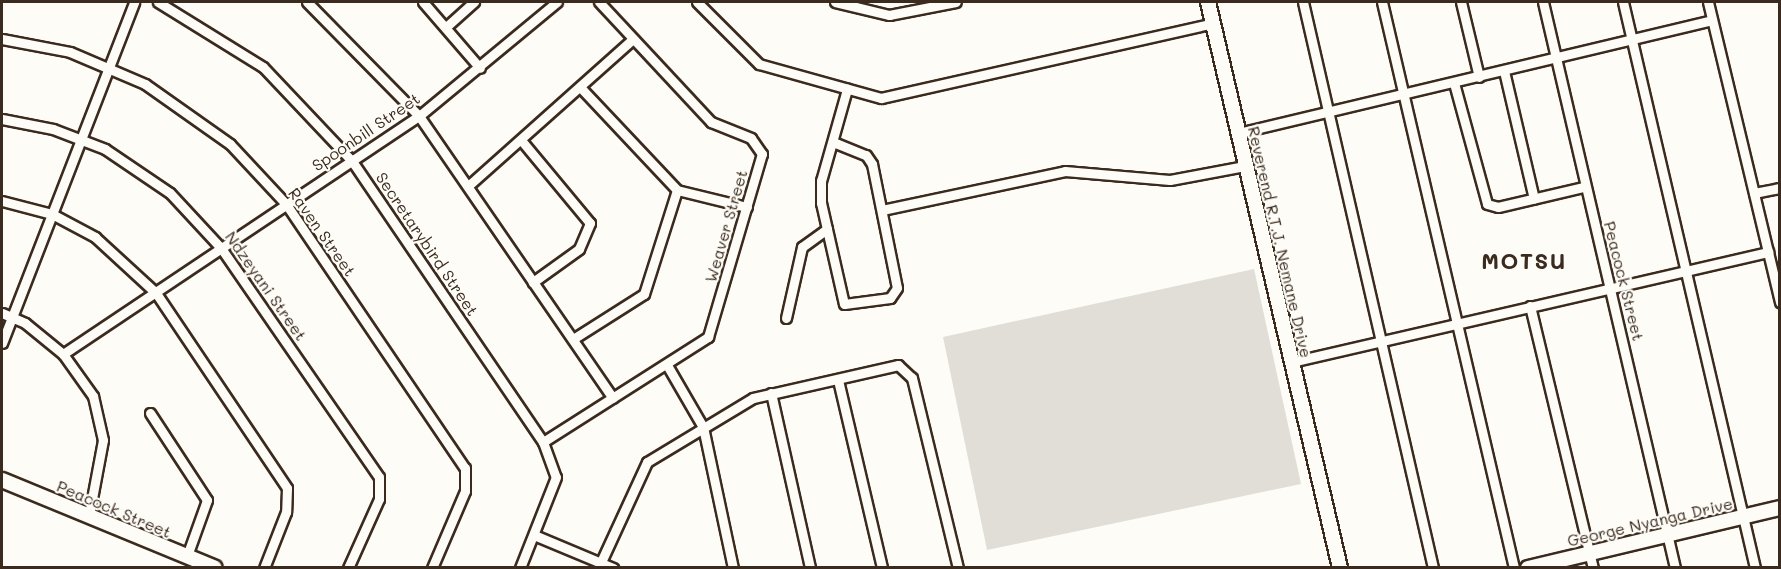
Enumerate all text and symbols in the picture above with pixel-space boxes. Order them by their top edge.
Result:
street label: Spoonbill Street [308,89,424,175]
street label: Reverend R.T.J. Nemane Drive [1244,124,1316,360]
street label: Weaver Street [701,167,751,285]
street label: Secretarybird Street [372,169,482,319]
street label: Raven Street [284,184,360,280]
street label: Peacock Street [1600,219,1648,343]
street label: Ndzeyani Street [221,228,311,344]
district label: MOTSU [1481,248,1567,274]
street label: Peacock Street [54,476,174,542]
street label: George Nyanga Drive [1565,494,1735,550]

